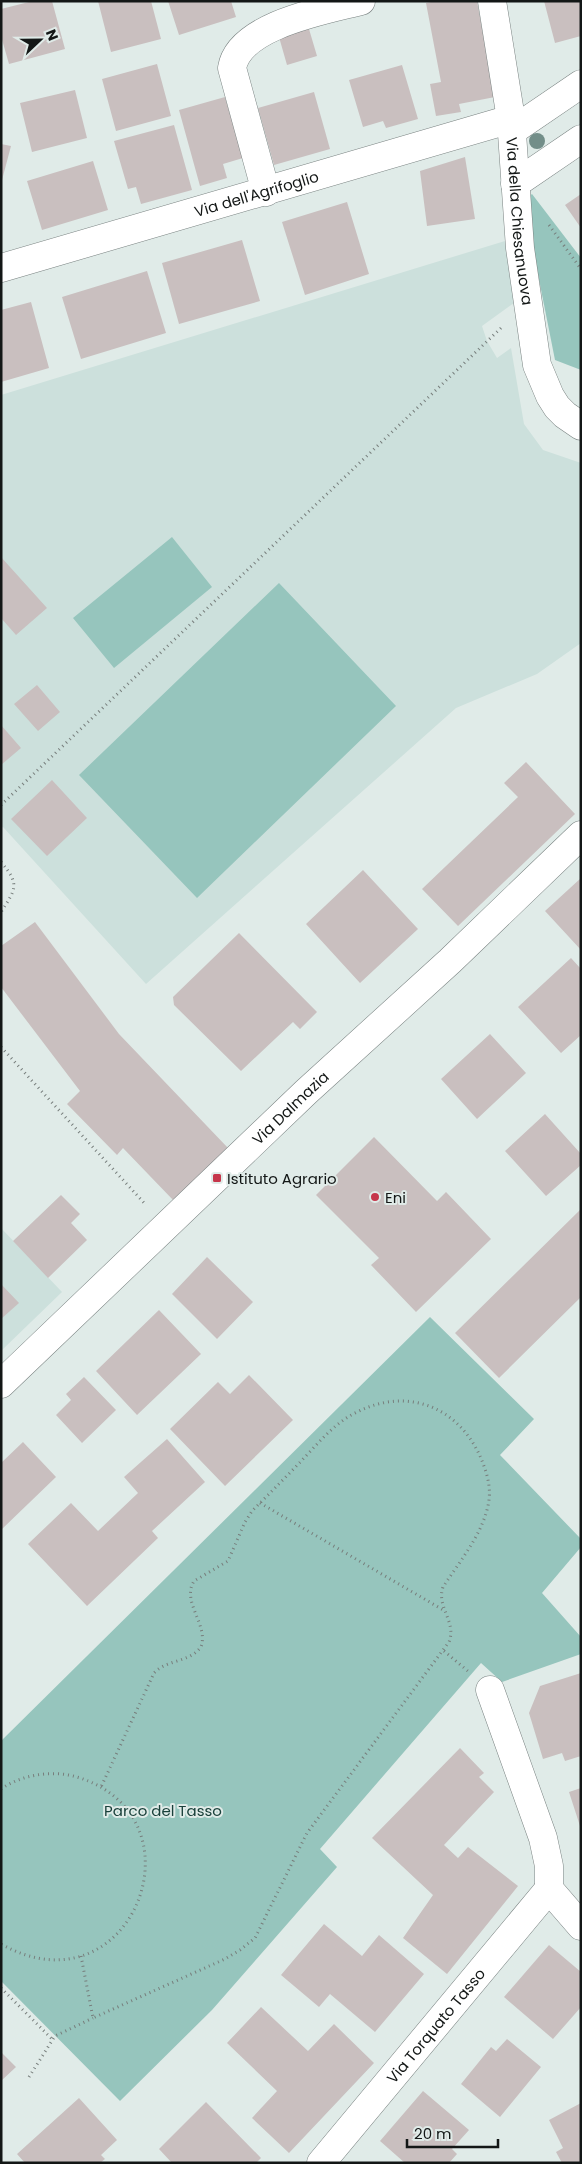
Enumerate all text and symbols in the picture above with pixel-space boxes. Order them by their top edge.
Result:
north arrow [15,15,65,65]
text: N [41,27,63,44]
street label: Via della Chiesanuova [502,136,539,306]
street label: Via dell'Agrifoglio [192,165,321,222]
street label: Via Dalmazia [247,1066,333,1149]
place label: Istituto Agrario [227,1168,337,1189]
marker: Istituto Agrario [211,1172,223,1184]
place label: Eni [385,1187,406,1208]
marker: Eni [369,1191,381,1203]
park label: Parco del Tasso [104,1800,222,1821]
street label: Via Torquato Tasso [381,1963,490,2087]
scale bar [407,2116,498,2148]
text: 20 m [414,2123,452,2144]

